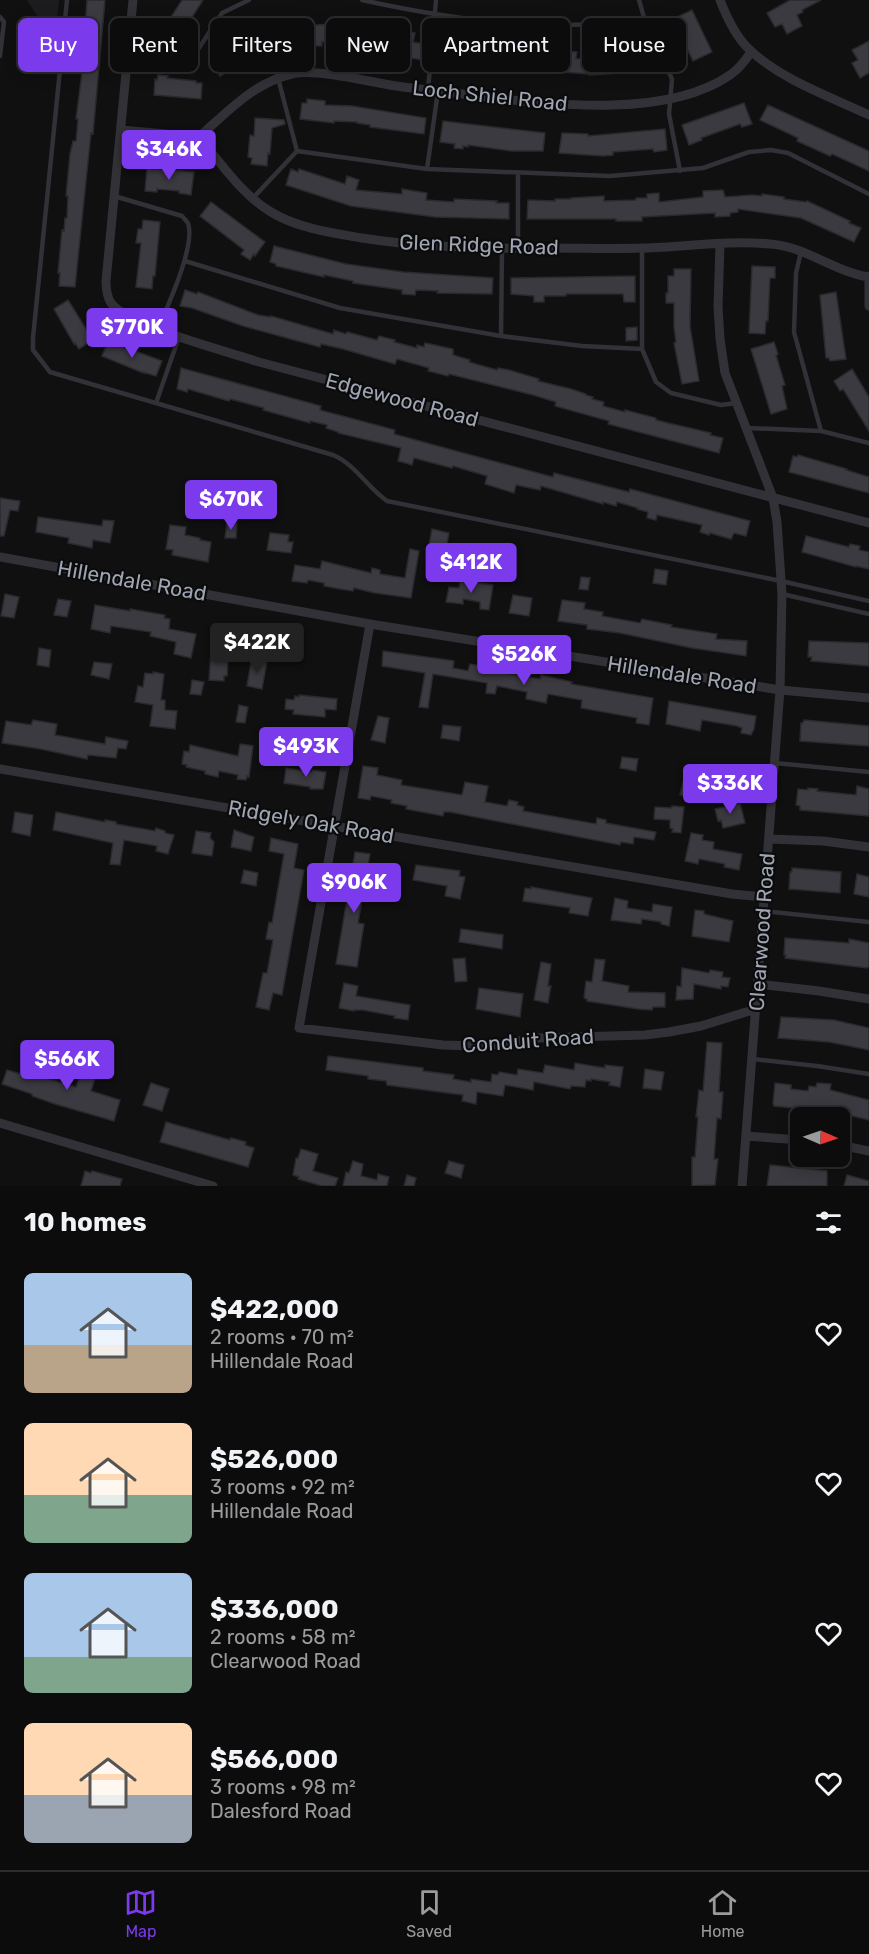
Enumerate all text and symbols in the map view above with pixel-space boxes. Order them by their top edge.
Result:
chip: Buy [18,18,98,72]
chip: Rent [110,18,198,72]
chip: Filters [210,18,314,72]
chip: New [326,18,410,72]
chip: Apartment [422,18,570,72]
chip: House [582,18,686,72]
street label: Loch Shiel Road [411,75,569,116]
pin: $346K [127,130,211,181]
text: $346K [136,137,202,161]
street label: Glen Ridge Road [399,229,559,260]
pin: $770K [90,308,174,359]
text: $770K [100,315,164,339]
street label: Edgewood Road [323,367,481,432]
pin: $670K [189,480,273,531]
text: $670K [199,487,263,511]
pin: $412K [429,543,513,594]
text: $412K [440,550,502,574]
street label: Hillendale Road [56,555,208,606]
pin: $422K [215,623,299,674]
text: $422K [224,630,290,654]
pin: $526K [482,635,566,686]
text: $526K [491,642,557,666]
street label: Hillendale Road [606,650,758,699]
pin: $493K [264,727,348,778]
text: $493K [273,734,339,758]
pin: $336K [688,764,772,815]
text: $336K [697,771,763,795]
street label: Ridgely Oak Road [226,795,396,848]
street label: Clearwood Road [744,852,779,1012]
pin: $906K [312,863,396,914]
text: $906K [321,870,387,894]
street label: Conduit Road [461,1023,595,1058]
pin: $566K [25,1040,109,1091]
text: $566K [34,1047,100,1071]
north arrow [790,1107,850,1167]
map controls [790,1107,850,1167]
icon: filters [812,1206,845,1239]
text: 10 homes [24,1207,147,1238]
text: $422,000 [210,1294,339,1325]
icon: home [72,1297,144,1369]
icon: heart [812,1317,845,1350]
text: 2 rooms · 70 m² [210,1325,354,1349]
text: Hillendale Road [210,1349,353,1373]
text: $526,000 [210,1444,338,1475]
icon: home [72,1447,144,1519]
icon: heart [812,1467,845,1500]
text: 3 rooms · 92 m² [210,1475,355,1499]
text: Hillendale Road [210,1499,353,1523]
text: $336,000 [210,1594,339,1625]
icon: home [72,1597,144,1669]
icon: heart [812,1617,845,1650]
text: 2 rooms · 58 m² [210,1625,356,1649]
text: Clearwood Road [210,1649,361,1673]
text: $566,000 [210,1744,338,1775]
icon: home [72,1747,144,1819]
icon: heart [812,1767,845,1800]
text: 3 rooms · 98 m² [210,1775,356,1799]
text: Dalesford Road [210,1799,352,1823]
tab: Map [124,1886,157,1941]
tab: Saved [406,1886,452,1941]
tab: Home [701,1886,745,1941]

